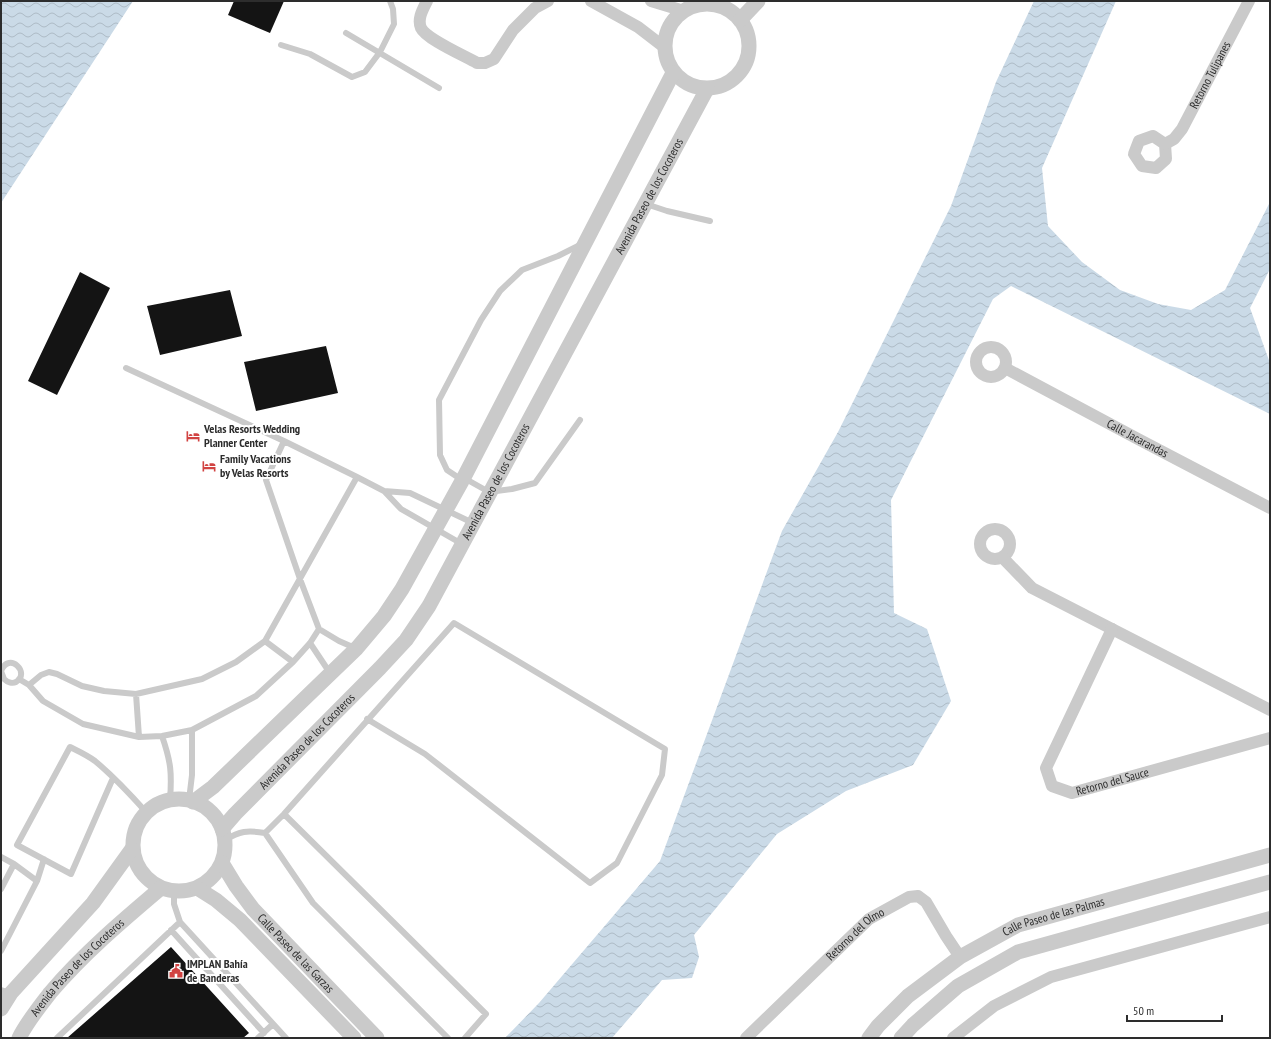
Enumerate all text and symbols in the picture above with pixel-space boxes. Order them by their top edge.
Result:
street label: Retorno Tulipanes [1186,39,1234,111]
street label: Avenida Paseo de los Cocoteros [612,135,686,257]
street label: Calle Jacarandas [1104,416,1171,460]
place label: Velas Resorts Wedding Planner Center [203,421,300,450]
street label: Avenida Paseo de los Cocoteros [458,421,533,542]
hotel icon: Velas Resorts Wedding Planner Center [185,428,201,444]
place label: Family Vacations by Velas Resorts [220,451,291,480]
hotel icon: Family Vacations by Velas Resorts [201,458,217,474]
street label: Avenida Paseo de los Cocoteros [256,690,358,792]
street label: Retorno del Sauce [1074,764,1150,799]
street label: Calle Paseo de las Palmas [999,893,1106,939]
street label: Retorno del Olmo [823,904,887,963]
street label: Calle Paseo de las Garzas [255,910,337,996]
street label: Avenida Paseo de los Cocoteros [27,915,127,1019]
place label: IMPLAN Bahía de Banderas [187,956,248,985]
public building icon: IMPLAN Bahía de Banderas [168,963,184,979]
scale bar [1127,997,1222,1023]
text: 50 m [1133,1003,1154,1018]

